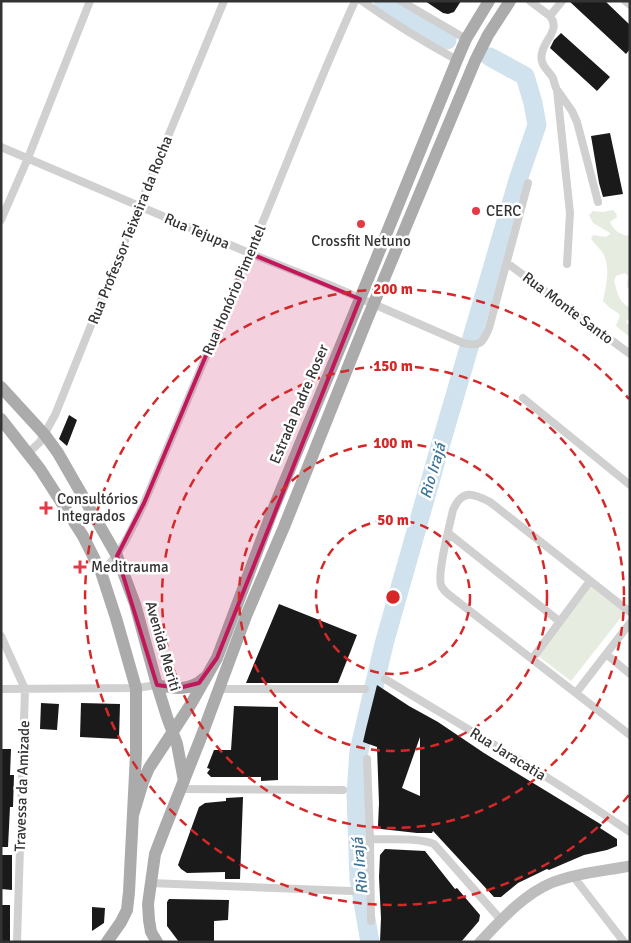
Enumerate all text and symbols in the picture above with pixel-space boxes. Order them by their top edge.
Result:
street label: Rua Professor Teixeira da Rocha [84,133,176,327]
place label: CERC [486,202,521,220]
marker: CERC [470,205,482,217]
street label: Rua Tejupa [162,209,232,253]
marker: Crossfit Netuno [355,218,367,230]
street label: Rua Honório Pimentel [198,222,270,358]
place label: Crossfit Netuno [311,232,411,250]
street label: Rua Monte Santo [519,268,617,348]
text: 200 m [373,280,413,298]
street label: Estrada Padre Roser [266,341,332,466]
text: 150 m [373,357,413,375]
text: 100 m [373,434,413,452]
water label: Rio Irajá [416,440,451,501]
place label: Consultórios Integrados [57,490,138,525]
marker: Consultórios Integrados [39,501,53,515]
text: 50 m [377,511,409,529]
place label: Meditrauma [91,558,169,576]
marker: Meditrauma [73,560,87,574]
centre of rings [384,588,402,606]
street label: Avenida Meriti [142,599,184,693]
street label: Travessa da Amizade [11,720,33,852]
street label: Rua Jaracatia [467,724,549,784]
water label: Rio Irajá [347,836,372,895]

